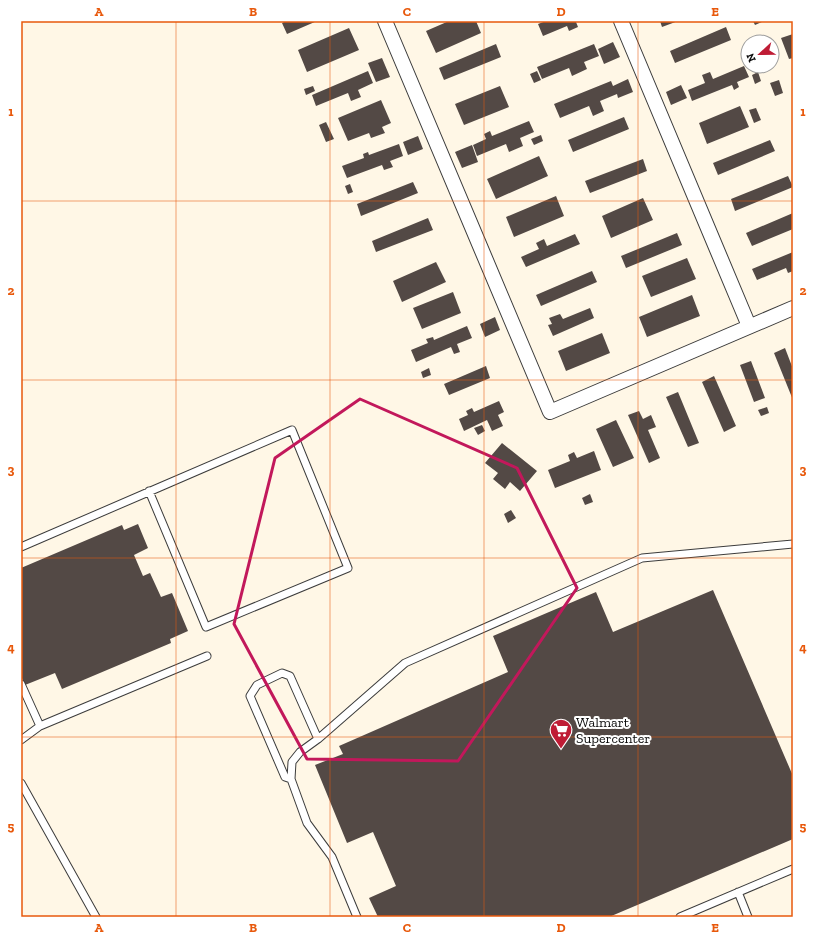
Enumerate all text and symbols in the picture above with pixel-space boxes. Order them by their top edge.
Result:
text: A [95,4,104,19]
text: B [249,4,257,19]
text: C [403,4,411,19]
text: D [556,4,566,19]
text: E [711,4,719,19]
north arrow [740,34,780,74]
text: N [743,51,759,64]
text: 1 [8,104,14,119]
text: 1 [800,104,806,119]
text: 2 [8,283,15,298]
text: 2 [800,283,807,298]
text: 3 [8,462,15,477]
text: 3 [800,462,807,477]
text: 4 [7,640,15,655]
text: 4 [799,640,807,655]
place label: Walmart Supercenter [576,714,650,747]
supermarket icon: Walmart Supercenter [548,717,574,750]
text: 5 [8,819,15,834]
text: 5 [800,819,807,834]
text: A [95,920,104,935]
text: B [249,920,257,935]
text: C [403,920,411,935]
text: D [556,920,566,935]
text: E [711,920,719,935]

